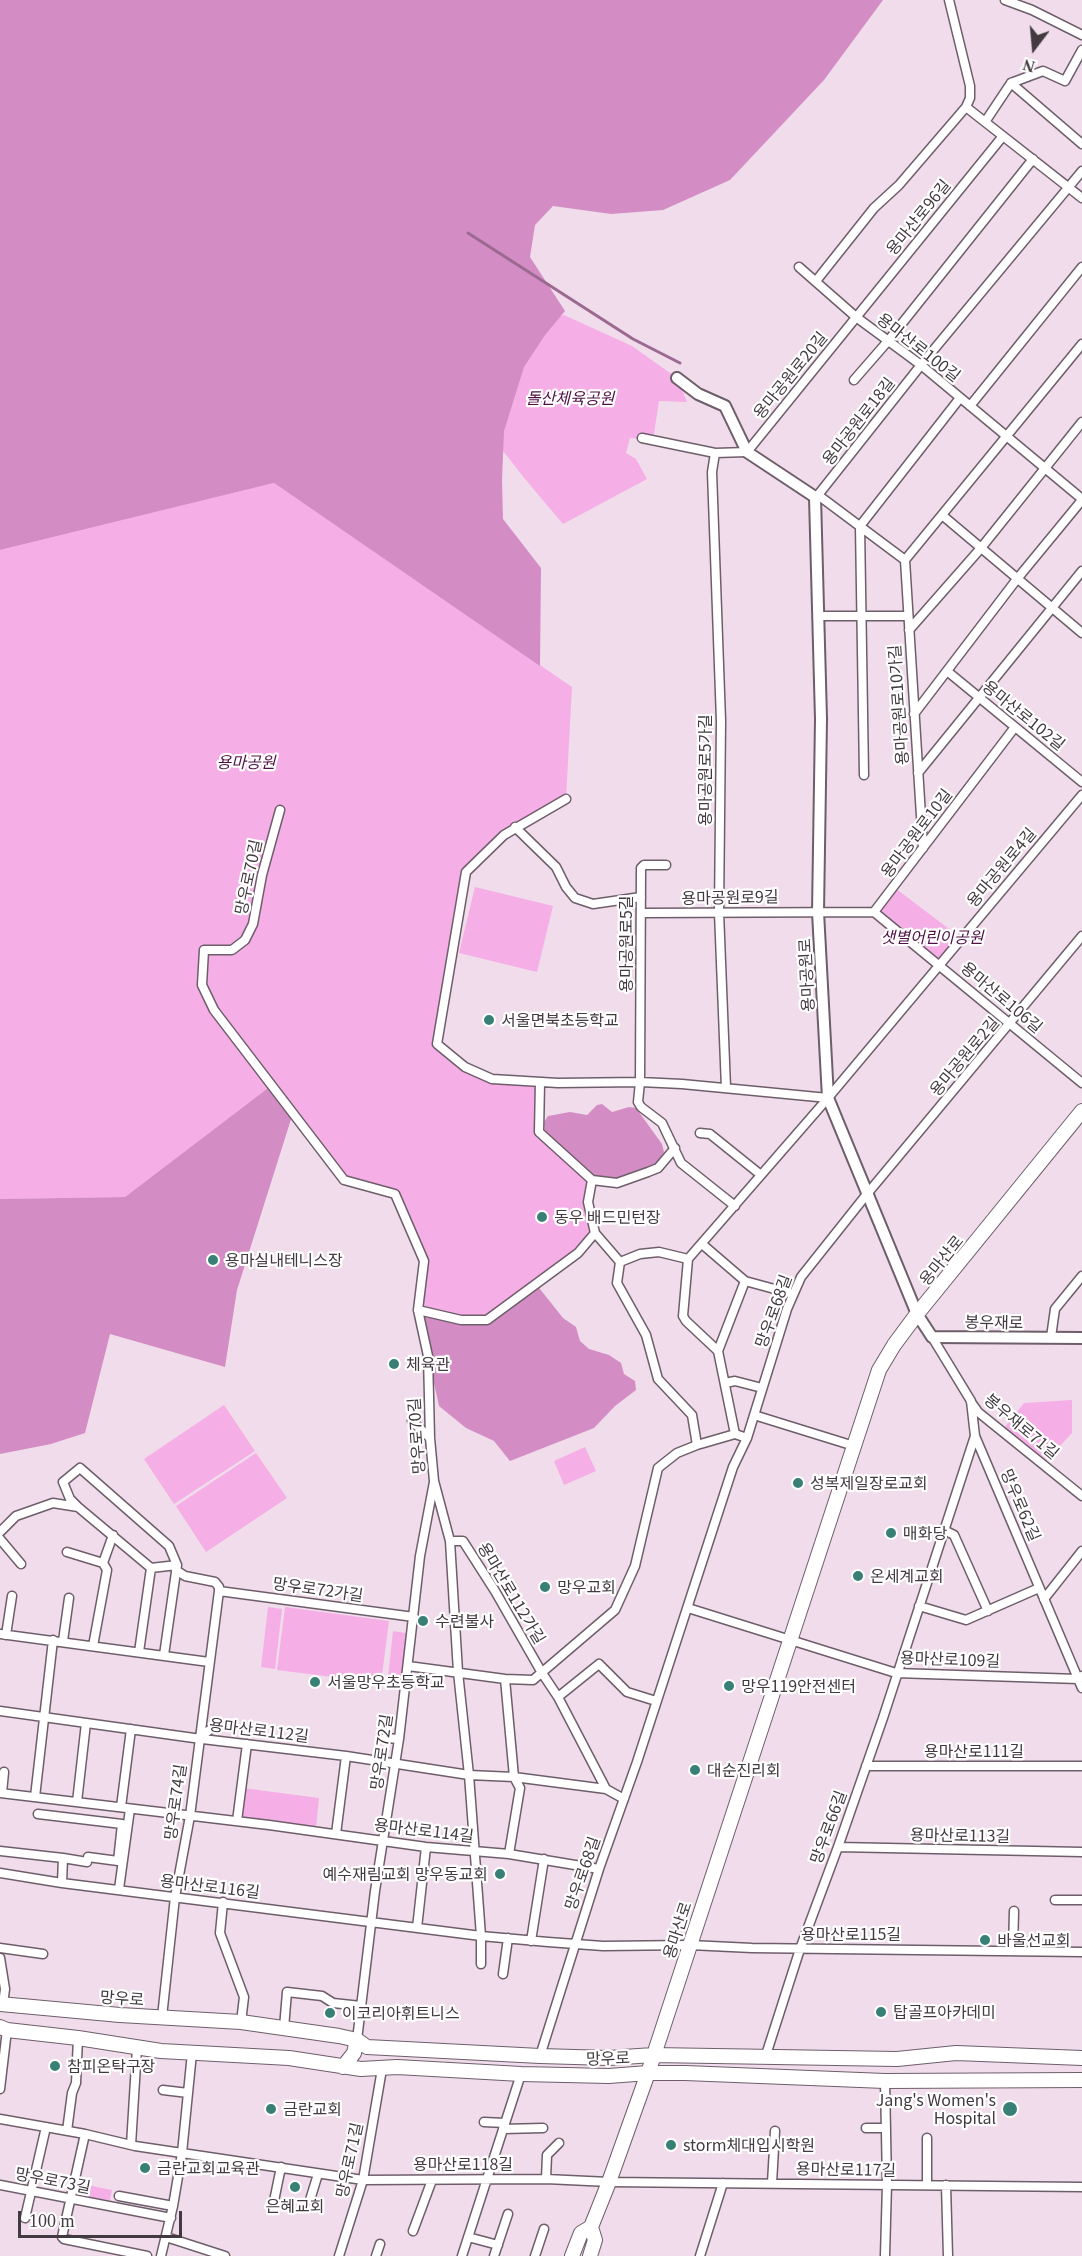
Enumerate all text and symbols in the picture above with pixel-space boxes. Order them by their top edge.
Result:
north arrow [1004,18,1064,78]
text: N [1021,56,1037,76]
street label: 용마산로96길 [882,175,954,259]
street label: 용마산로100길 [874,309,964,385]
street label: 용마공원로20길 [749,328,831,422]
street label: 용마공원로18길 [818,373,898,469]
park label: 돌산체육공원 [526,388,614,408]
street label: 용마공원로10가길 [884,644,912,766]
street label: 용마산로102길 [979,676,1069,754]
street label: 용마공원로5가길 [695,714,715,826]
park label: 용마공원 [217,752,275,772]
street label: 용마공원로10길 [876,785,956,881]
street label: 용마공원로4길 [962,824,1040,910]
street label: 망우로70길 [231,838,265,916]
street label: 용마공원로9길 [681,887,779,907]
street label: 용마공원로5길 [616,895,636,993]
park label: 샛별어린이공원 [880,927,984,947]
street label: 용마공원로 [794,938,818,1012]
street label: 용마산로106길 [957,957,1047,1037]
place label: 서울면북초등학교 [501,1010,619,1030]
marker: 서울면북초등학교 [482,1013,496,1027]
street label: 용마공원로2길 [925,1013,1003,1099]
place label: 동우 배드민턴장 [554,1207,661,1227]
marker: 동우 배드민턴장 [535,1210,549,1224]
street label: 용마산로 [915,1231,967,1289]
place label: 용마실내테니스장 [225,1250,343,1270]
marker: 용마실내테니스장 [206,1253,220,1267]
street label: 망우로68길 [751,1272,795,1350]
street label: 봉우재로 [964,1312,1024,1332]
place label: 체육관 [406,1354,450,1374]
marker: 체육관 [387,1357,401,1371]
street label: 봉우재로71길 [981,1389,1063,1463]
street label: 망우로70길 [404,1397,428,1475]
street label: 망우로62길 [997,1466,1045,1544]
place label: 성복제일장로교회 [810,1473,928,1493]
marker: 성복제일장로교회 [791,1476,805,1490]
place label: 매화당 [903,1523,947,1543]
marker: 매화당 [884,1526,898,1540]
street label: 용마산로112가길 [474,1539,550,1647]
place label: 온세계교회 [870,1566,944,1586]
marker: 온세계교회 [851,1569,865,1583]
street label: 망우로72가길 [271,1573,365,1605]
place label: 망우교회 [557,1577,616,1597]
marker: 망우교회 [538,1580,552,1594]
place label: 수련불사 [435,1611,494,1631]
marker: 수련불사 [416,1614,430,1628]
street label: 용마산로109길 [900,1648,1000,1670]
place label: 서울망우초등학교 [327,1672,445,1692]
marker: 서울망우초등학교 [308,1675,322,1689]
place label: 망우119안전센터 [741,1676,856,1696]
marker: 망우119안전센터 [722,1679,736,1693]
street label: 망우로72길 [366,1713,396,1791]
street label: 용마산로112길 [208,1714,310,1746]
street label: 용마산로111길 [924,1741,1024,1761]
place label: 대순진리회 [707,1760,781,1780]
street label: 망우로74길 [160,1763,190,1841]
marker: 대순진리회 [688,1763,702,1777]
street label: 망우로66길 [806,1788,850,1866]
street label: 용마산로114길 [373,1814,475,1846]
street label: 용마산로113길 [910,1825,1010,1845]
street label: 망우로68길 [560,1834,604,1912]
place label: 예수재림교회 망우동교회 [322,1864,488,1884]
marker: 예수재림교회 망우동교회 [493,1867,507,1881]
street label: 용마산로116길 [159,1870,261,1902]
street label: 용마산로 [659,1899,695,1961]
street label: 용마산로115길 [801,1924,901,1944]
place label: 바울선교회 [997,1930,1071,1950]
marker: 바울선교회 [978,1933,992,1947]
street label: 망우로 [99,1987,145,2009]
place label: 탑골프아카데미 [893,2002,996,2022]
place label: 이코리아휘트니스 [342,2003,460,2023]
marker: 탑골프아카데미 [874,2005,888,2019]
marker: 이코리아휘트니스 [323,2006,337,2020]
street label: 망우로 [586,2048,630,2068]
place label: 참피온탁구장 [67,2056,155,2076]
marker: 참피온탁구장 [48,2059,62,2073]
place label: Jang's Women's Hospital [876,2090,996,2128]
place label: 금란교회 [283,2099,342,2119]
marker: Jang's Women's Hospital [1001,2100,1019,2118]
marker: 금란교회 [264,2102,278,2116]
street label: 망우로71길 [332,2121,366,2199]
place label: storm체대입시학원 [683,2135,815,2155]
marker: storm체대입시학원 [664,2138,678,2152]
street label: 용마산로118길 [413,2154,513,2174]
place label: 금란교회교육관 [157,2158,260,2178]
street label: 용마산로117길 [796,2159,896,2179]
marker: 금란교회교육관 [138,2161,152,2175]
street label: 망우로73길 [14,2163,92,2197]
marker: 은혜교회 [288,2180,302,2194]
place label: 은혜교회 [266,2196,324,2216]
scale bar [21,2199,184,2237]
text: 100 m [29,2211,75,2231]

